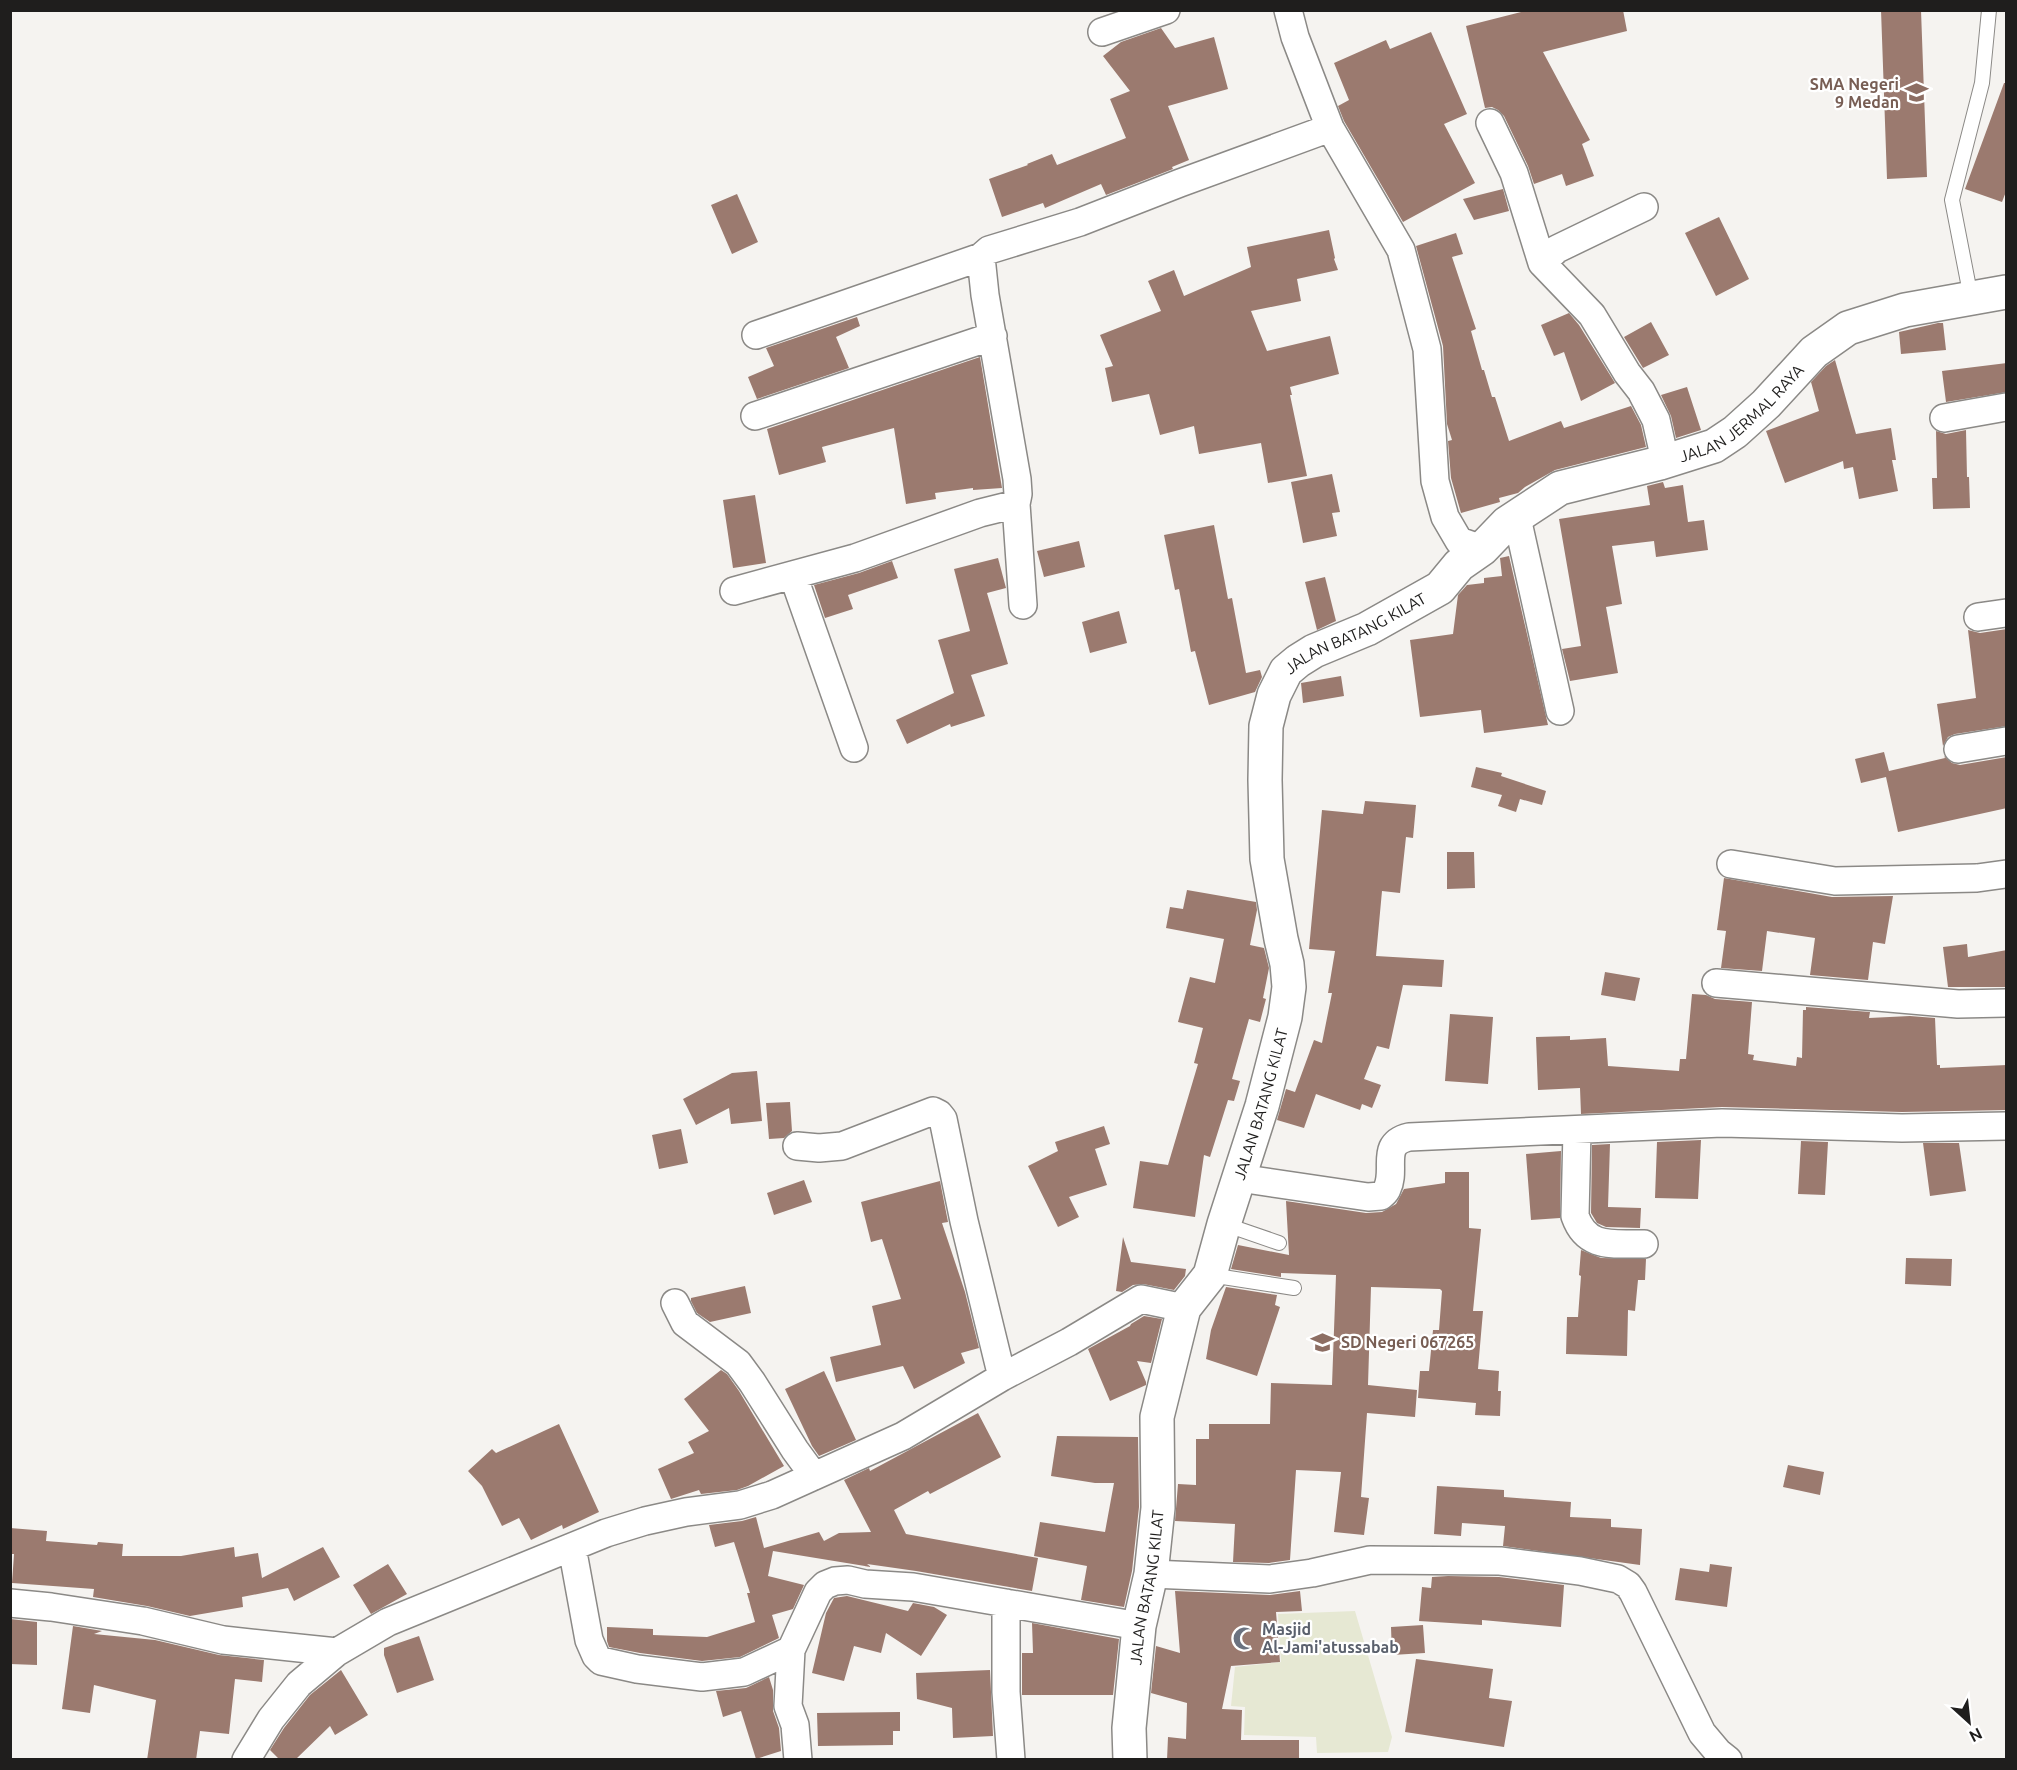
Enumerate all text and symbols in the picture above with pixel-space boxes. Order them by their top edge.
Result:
place label: SMA Negeri 9 Medan [1810,75,1899,111]
school or university icon: SMA Negeri 9 Medan [1904,80,1930,106]
street label: JALAN JERMAL RAYA [1677,360,1807,465]
street label: JALAN BATANG KILAT [1281,589,1429,677]
street label: JALAN BATANG KILAT [1230,1026,1291,1182]
school or university icon: SD Negeri 067265 [1310,1329,1336,1355]
place label: SD Negeri 067265 [1341,1333,1474,1351]
street label: JALAN BATANG KILAT [1126,1509,1167,1666]
place label: Masjid Al-Jami'atussabab [1262,1620,1399,1656]
mosque icon: Masjid Al-Jami'atussabab [1231,1625,1257,1651]
north arrow [1939,1692,1999,1752]
text: N [1966,1725,1985,1746]

